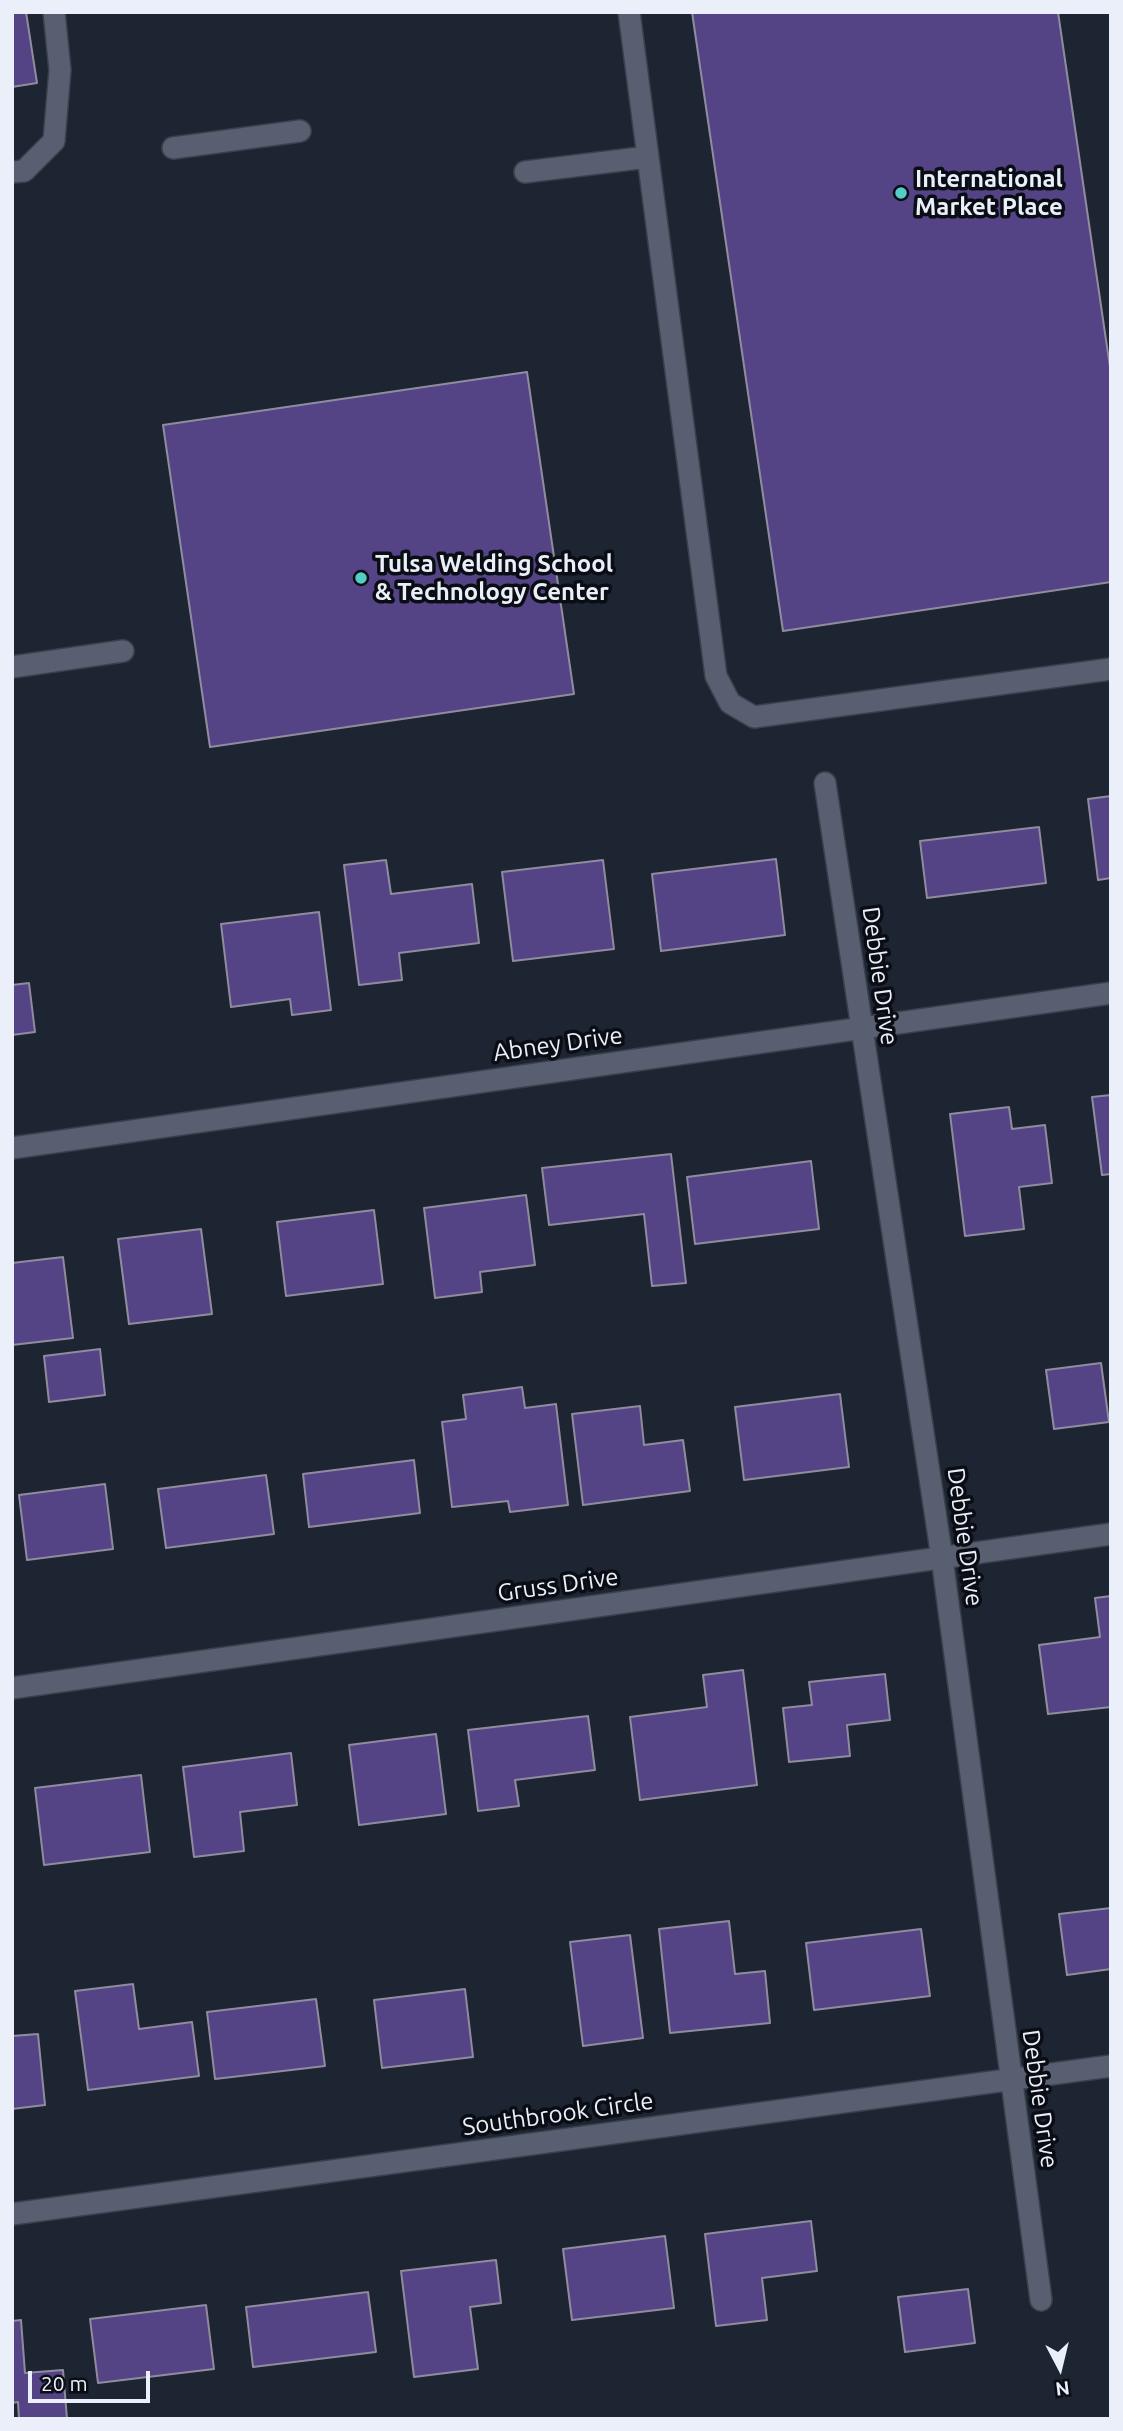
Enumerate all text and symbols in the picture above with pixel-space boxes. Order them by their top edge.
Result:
place label: International Market Place [915,165,1063,221]
marker: International Market Place [893,185,909,201]
place label: Tulsa Welding School & Technology Center [375,550,613,606]
marker: Tulsa Welding School & Technology Center [353,570,369,586]
street label: Debbie Drive [856,905,904,1047]
street label: Abney Drive [491,1021,625,1067]
street label: Debbie Drive [941,1466,989,1608]
street label: Gruss Drive [496,1562,620,1608]
street label: Debbie Drive [1016,2028,1064,2170]
street label: Southbrook Circle [461,2086,655,2142]
north arrow [1025,2333,1095,2403]
scale bar [32,2358,154,2402]
text: 20 m [41,2371,88,2395]
text: N [1054,2377,1071,2401]

